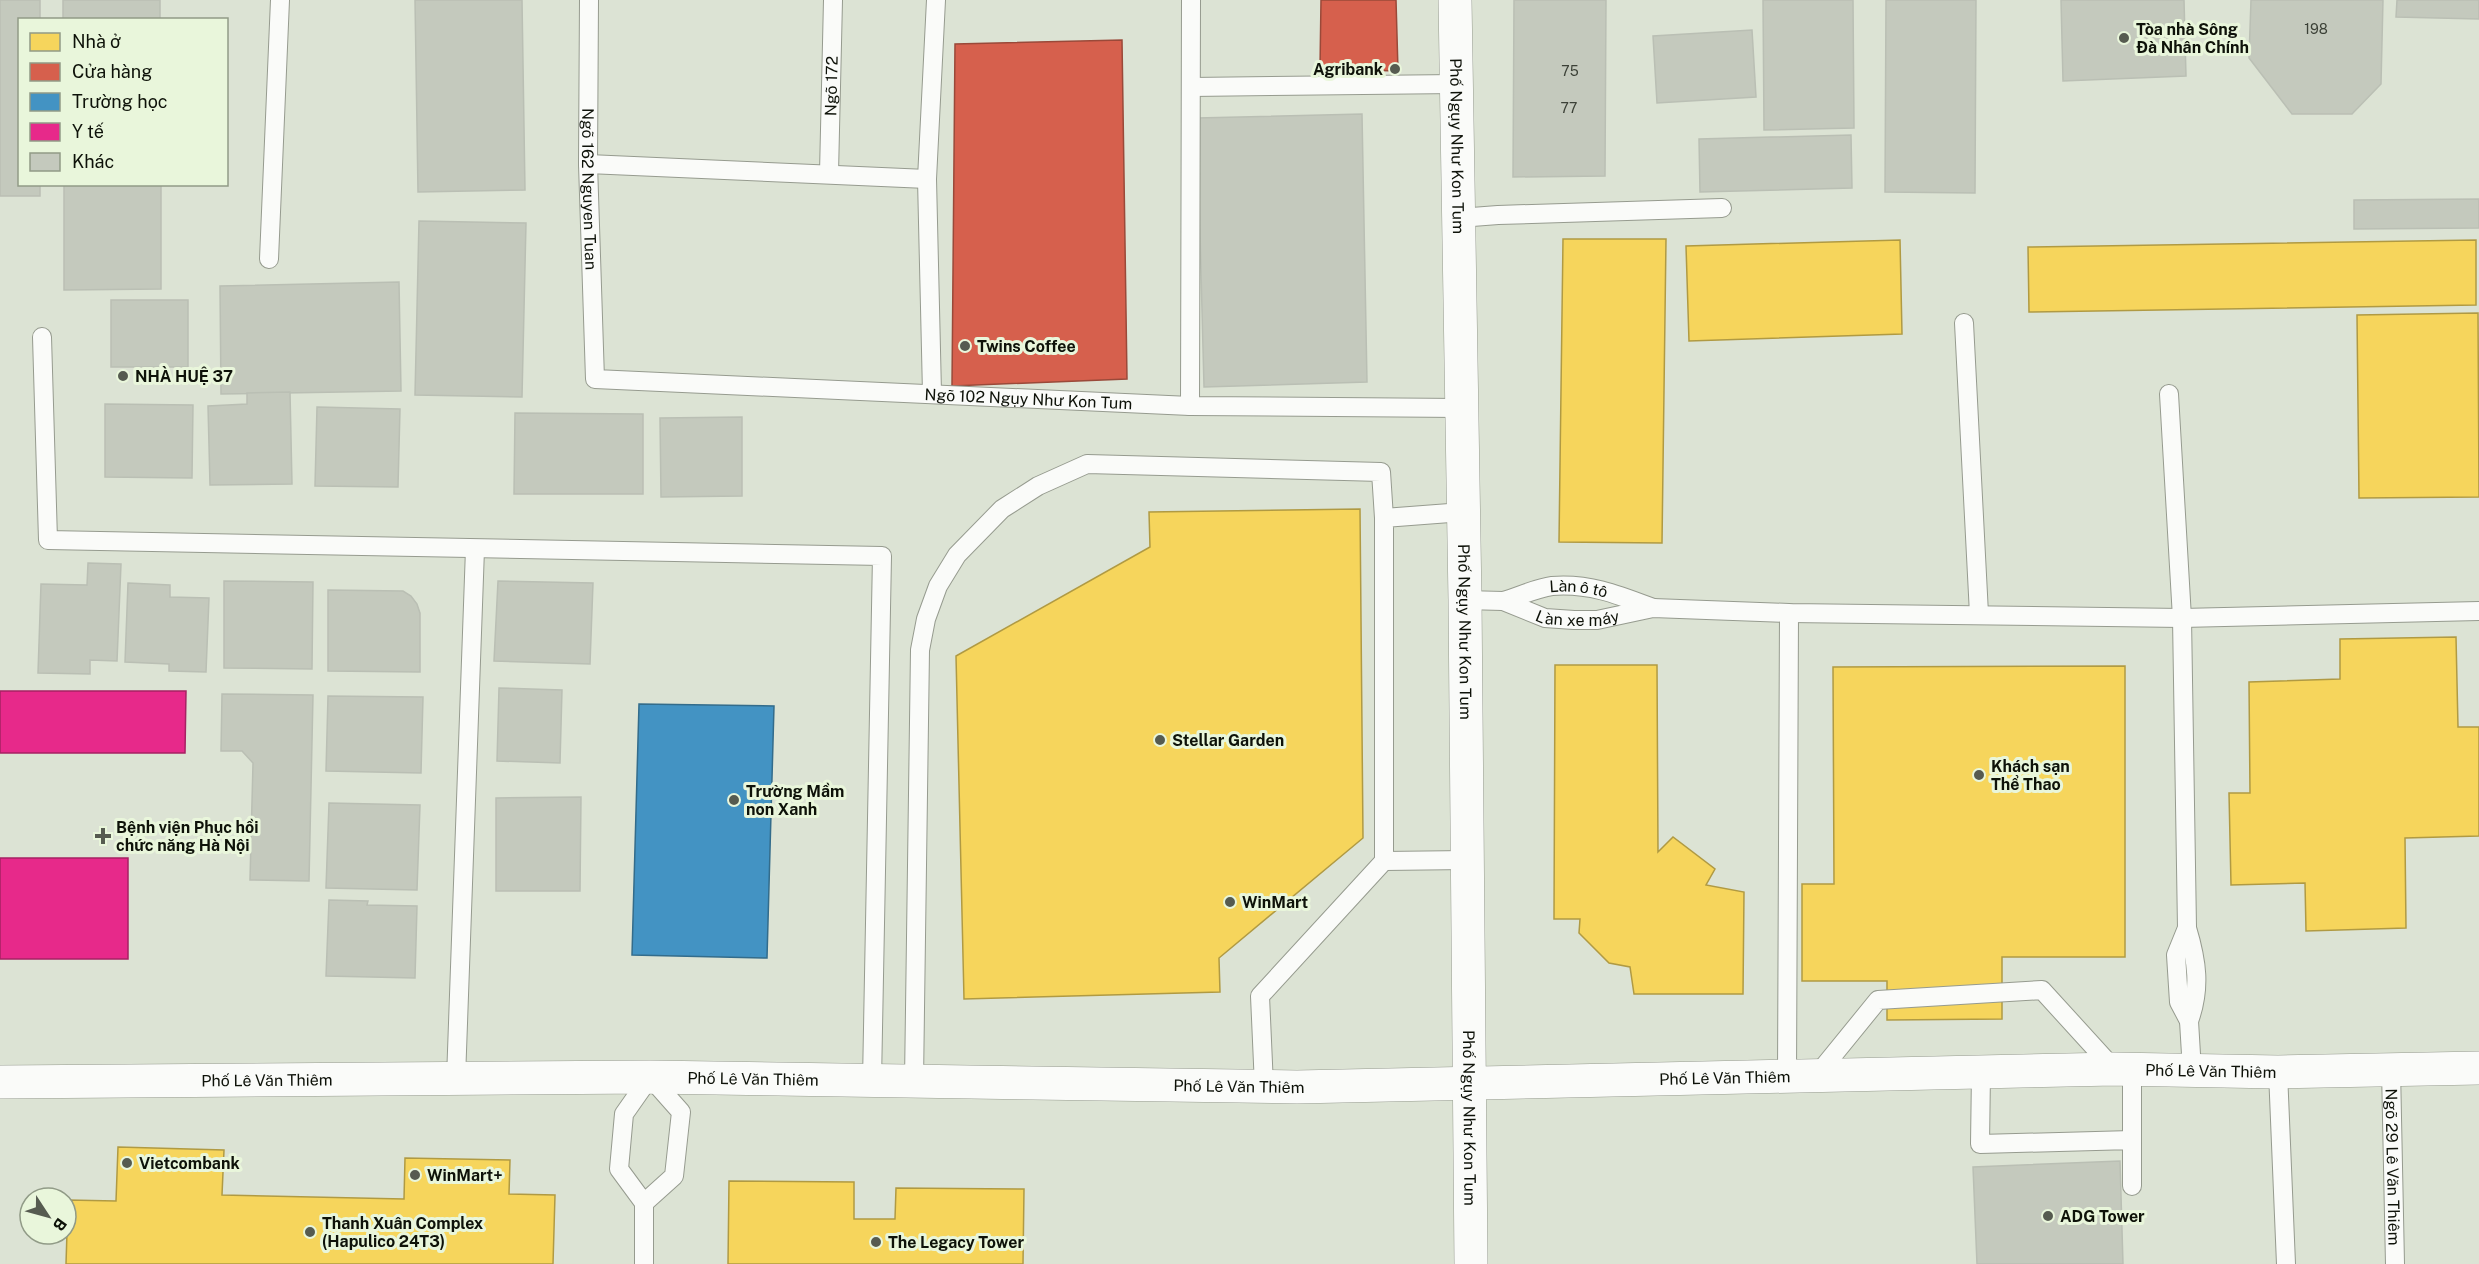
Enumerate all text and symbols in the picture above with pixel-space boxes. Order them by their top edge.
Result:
legend [18,18,228,186]
place label: Tòa nhà Sông Đà Nhân Chính [2136,20,2249,57]
house number: 198 [2304,21,2328,37]
text: Nhà ở [72,31,121,52]
marker: Tòa nhà Sông Đà Nhân Chính [2117,31,2131,45]
street label: Ngõ 172 [821,56,841,116]
street label: Phố Ngụy Như Kon Tum [1446,58,1468,234]
place label: Agribank [1313,60,1383,79]
text: Cửa hàng [72,61,152,82]
marker: Agribank [1388,62,1402,76]
house number: 75 [1561,63,1579,79]
text: Trường học [72,91,168,112]
house number: 77 [1561,100,1578,116]
street label: Ngõ 162 Nguyen Tuan [578,108,601,270]
text: Y tế [72,121,104,142]
text: Khác [72,151,114,172]
place label: Twins Coffee [977,337,1076,356]
marker: Twins Coffee [958,339,972,353]
place label: NHÀ HUỆ 37 [135,366,233,386]
marker: NHÀ HUỆ 37 [116,369,130,383]
street label: Ngõ 102 Ngụy Như Kon Tum [924,384,1133,413]
street label: Phố Ngụy Như Kon Tum [1455,544,1476,720]
street label: Làn ô tô [1549,576,1610,601]
street label: Làn xe máy [1533,606,1621,630]
place label: Stellar Garden [1172,731,1284,750]
marker: Stellar Garden [1153,733,1167,747]
place label: Khách sạn Thể Thao [1991,757,2070,794]
marker: Khách sạn Thể Thao [1972,768,1986,782]
place label: Trường Mầm non Xanh [746,782,844,819]
marker: Trường Mầm non Xanh [727,793,741,807]
place label: Bệnh viện Phục hồi chức năng Hà Nội [116,818,258,855]
marker: Bệnh viện Phục hồi chức năng Hà Nội [94,827,112,845]
place label: WinMart [1242,893,1309,912]
marker: WinMart [1223,895,1237,909]
street label: Phố Ngụy Như Kon Tum [1459,1030,1480,1206]
street label: Phố Lê Văn Thiêm [2145,1060,2277,1081]
street label: Phố Lê Văn Thiêm [1659,1067,1791,1089]
street label: Phố Lê Văn Thiêm [687,1068,819,1089]
street label: Phố Lê Văn Thiêm [201,1070,333,1090]
street label: Phố Lê Văn Thiêm [1173,1076,1305,1097]
street label: Ngõ 29 Lê Văn Thiêm [2382,1088,2404,1246]
place label: Vietcombank [139,1154,240,1173]
marker: Vietcombank [120,1156,134,1170]
place label: WinMart+ [427,1166,503,1185]
marker: WinMart+ [408,1168,422,1182]
north arrow [18,1186,78,1246]
place label: ADG Tower [2060,1207,2145,1226]
marker: ADG Tower [2041,1209,2055,1223]
place label: Thanh Xuân Complex (Hapulico 24T3) [322,1214,484,1251]
text: B [49,1215,71,1235]
marker: Thanh Xuân Complex (Hapulico 24T3) [303,1225,317,1239]
place label: The Legacy Tower [888,1233,1024,1252]
marker: The Legacy Tower [869,1235,883,1249]

